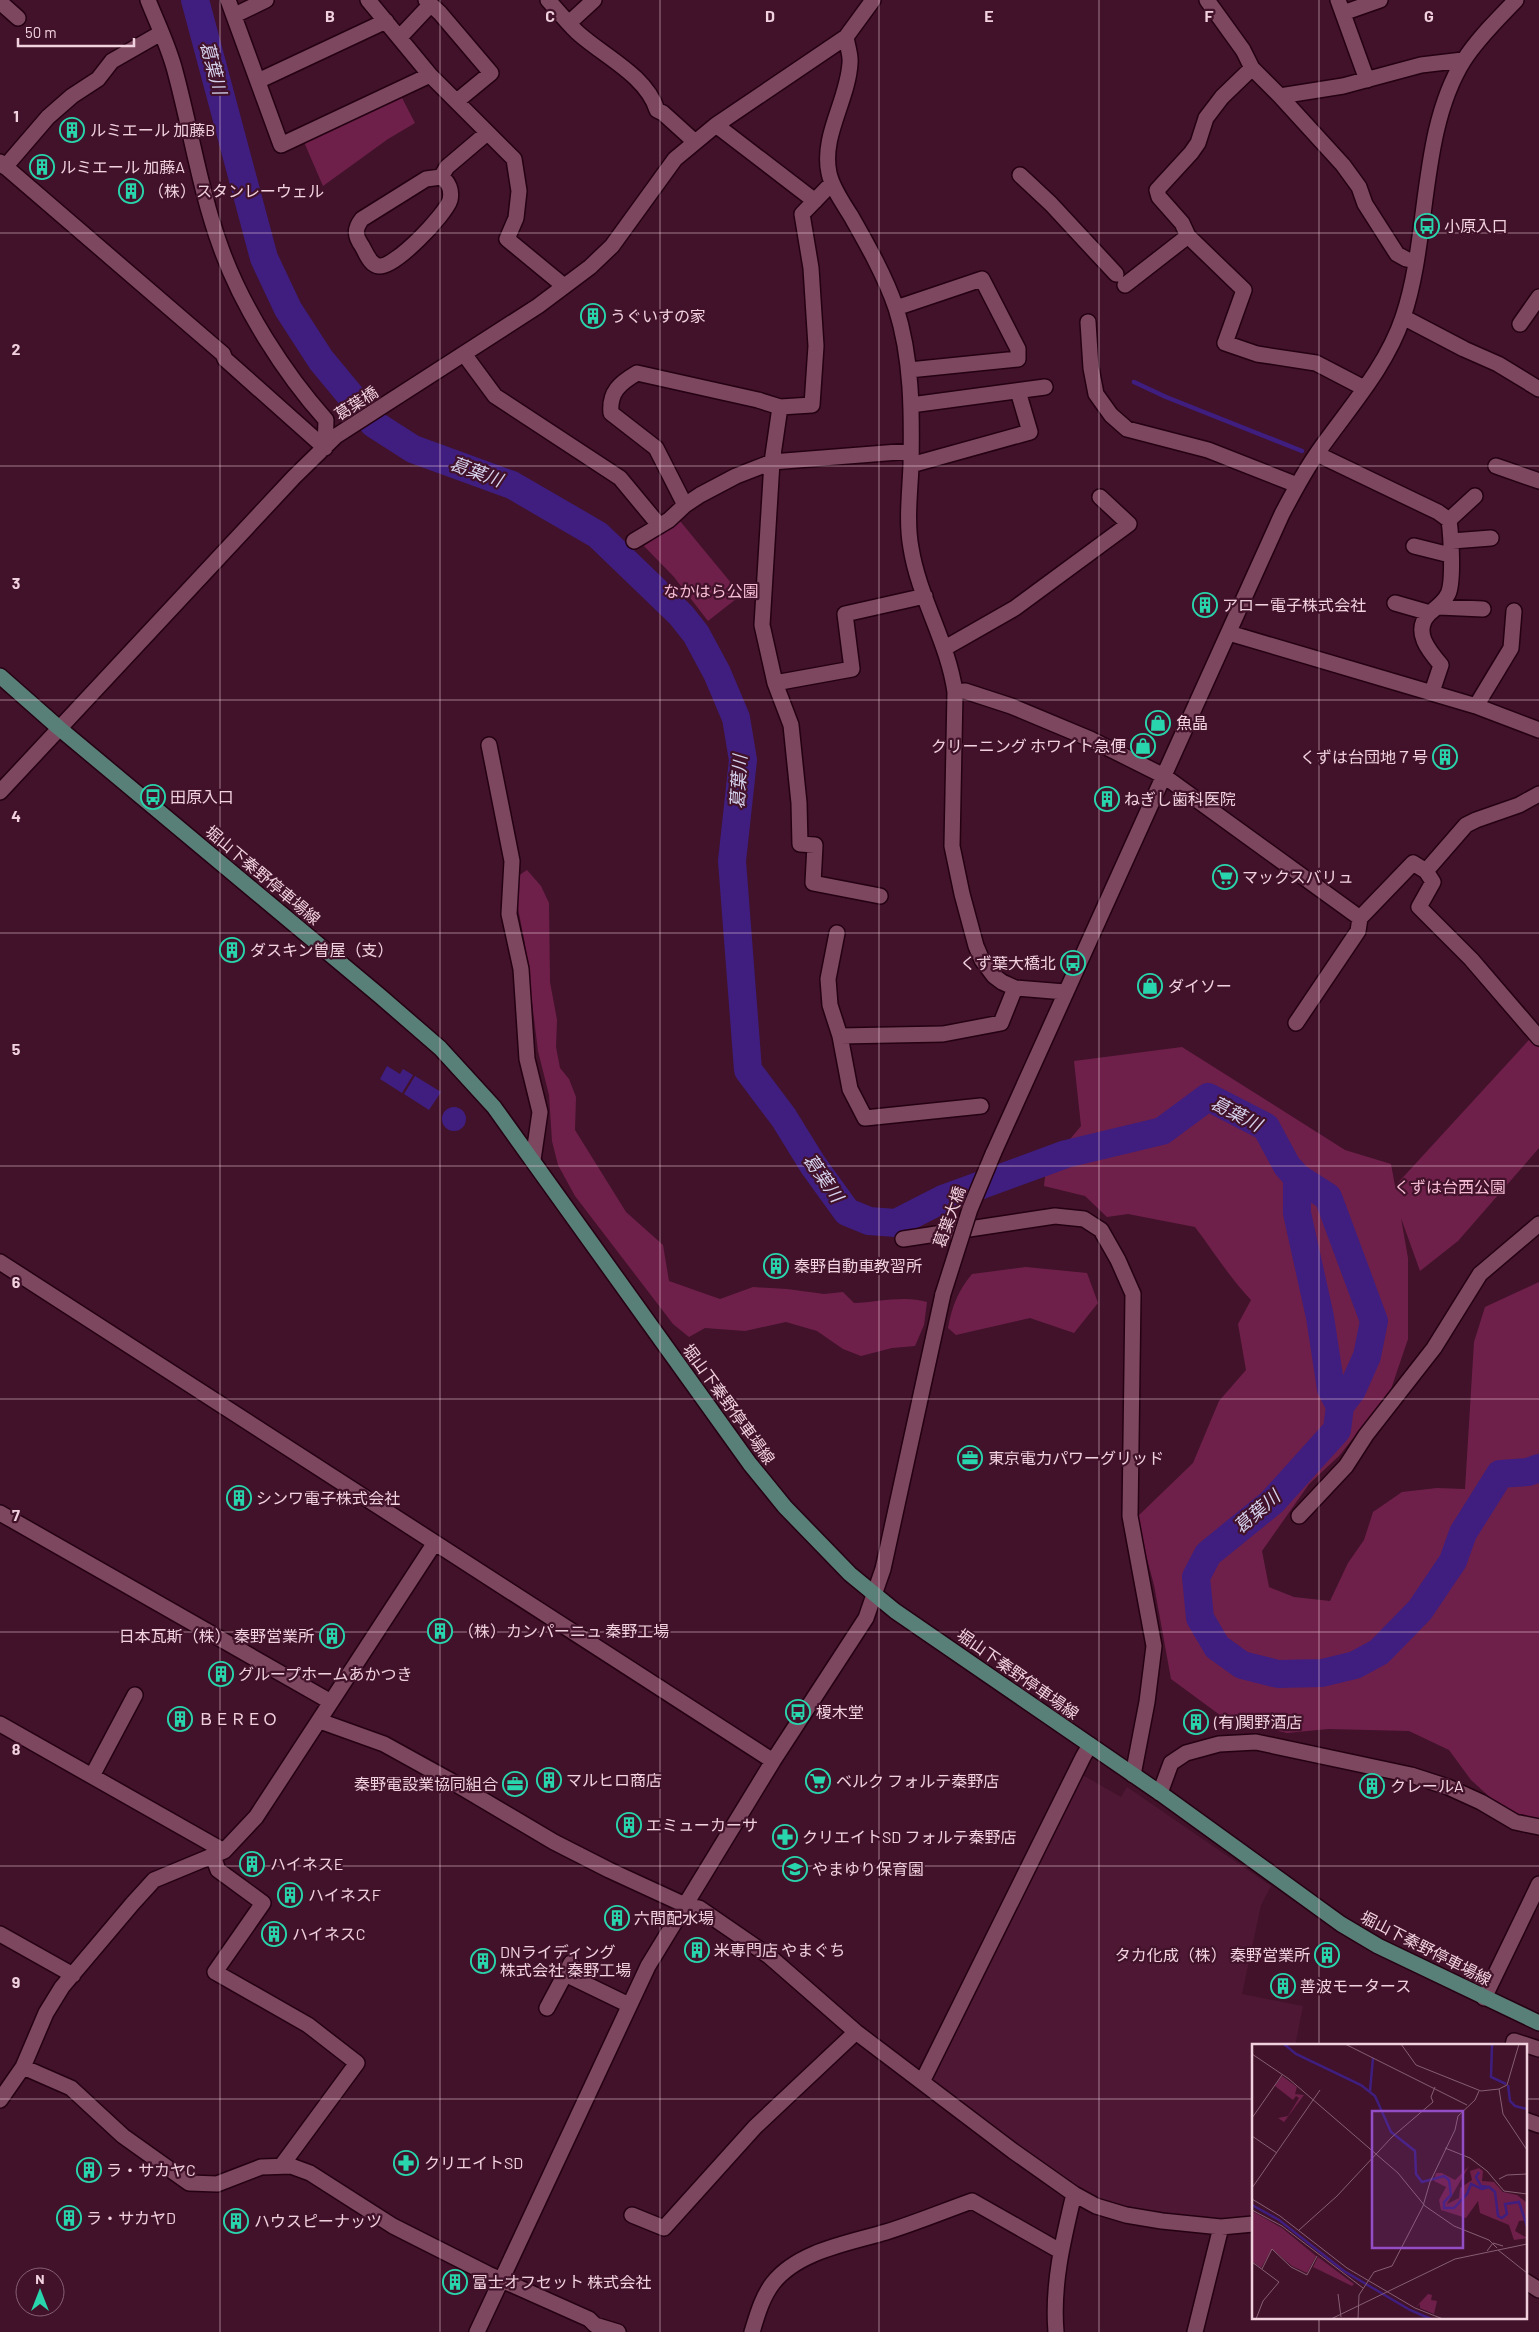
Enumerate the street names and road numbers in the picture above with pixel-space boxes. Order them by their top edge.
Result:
street label: 葛葉橋 [330,382,381,424]
street label: 堀山下秦野停車場線 [202,821,325,928]
street label: 葛葉大橋 [929,1184,968,1250]
street label: 堀山下秦野停車場線 [679,1340,779,1468]
street label: 堀山下秦野停車場線 [954,1625,1083,1723]
street label: 堀山下秦野停車場線 [1358,1906,1495,1989]

